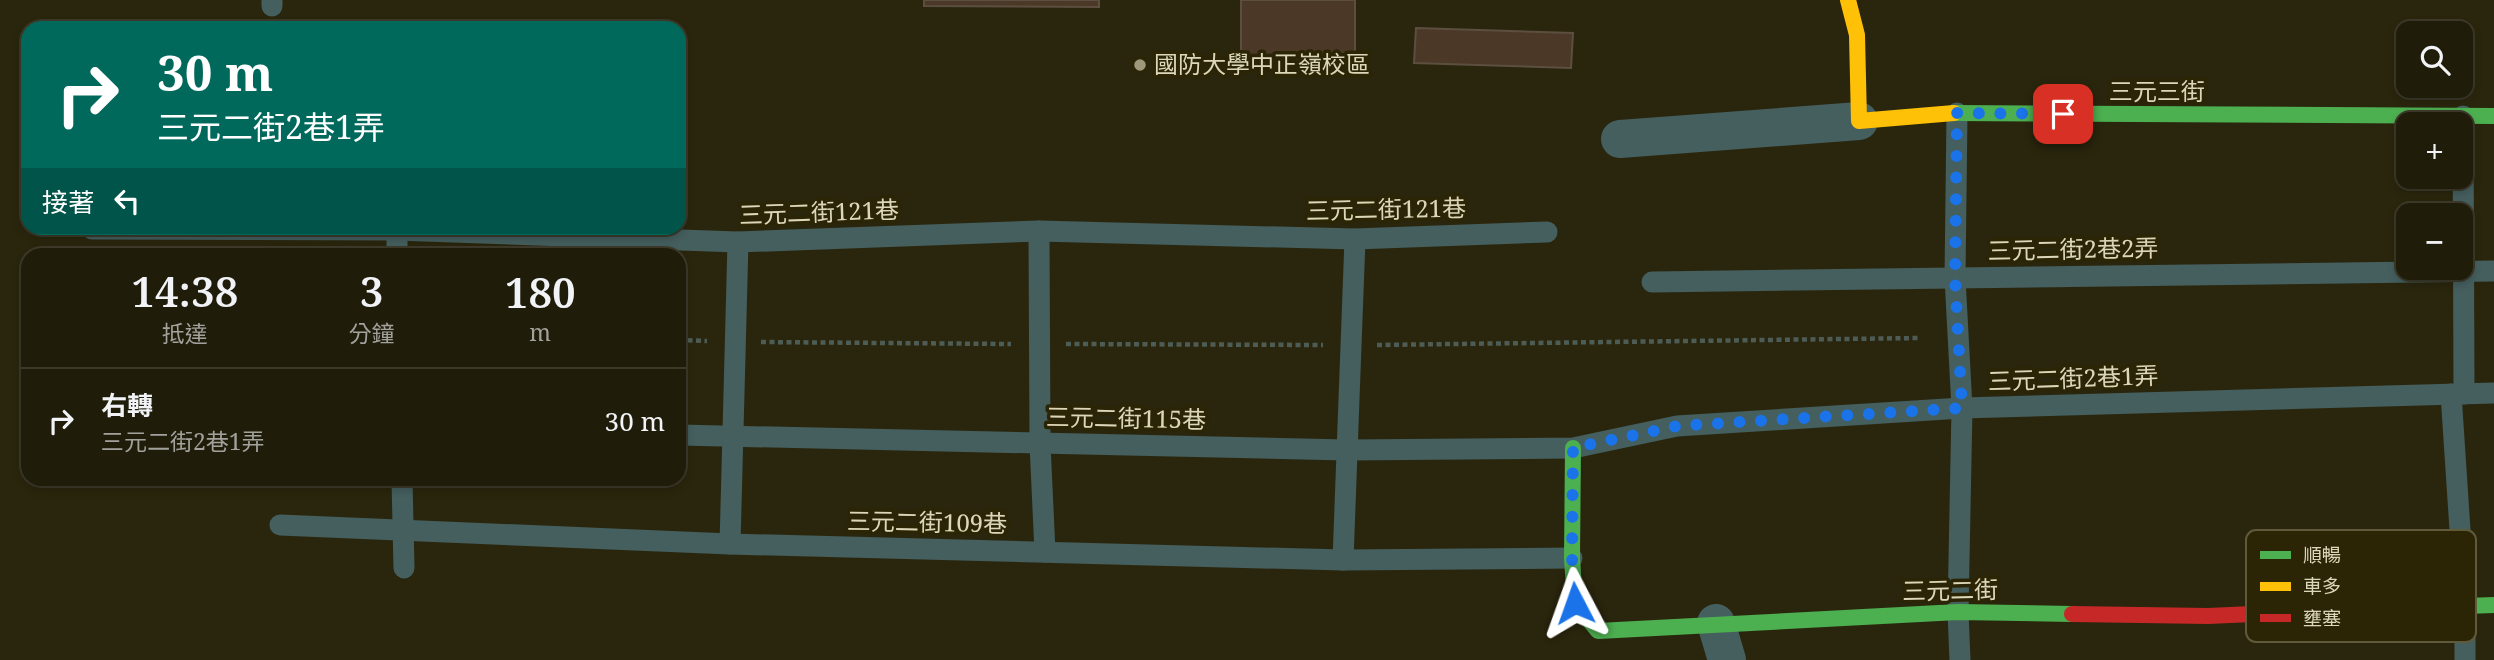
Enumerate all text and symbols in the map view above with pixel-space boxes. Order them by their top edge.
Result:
map controls [2396,21,2473,280]
button: search [2396,21,2473,98]
text: 30 m [157,39,273,105]
place label: 國防大學中正嶺校區 [1154,47,1370,80]
icon: right [42,49,133,140]
marker: 國防大學中正嶺校區 [1132,57,1148,73]
street label: 三元三街 [2109,74,2205,107]
pin [2033,84,2093,144]
icon: arrive [2044,95,2082,133]
text: 三元二街2巷1弄 [157,105,385,148]
button: + [2396,112,2473,189]
icon: left [108,182,146,220]
text: 接著 [42,184,94,220]
street label: 三元二街121巷 [1306,191,1466,226]
street label: 三元二街121巷 [738,192,900,231]
button: − [2396,203,2473,280]
street label: 三元二街2巷2弄 [1987,231,2159,266]
text: 14:38 [131,262,238,319]
text: 3 [360,262,383,319]
text: 180 [505,263,576,320]
text: m [529,316,551,348]
text: 抵達 [162,317,208,349]
text: 分鐘 [349,317,395,349]
street label: 三元二街2巷1弄 [1987,358,2159,397]
text: 右轉 [101,387,153,423]
street label: 三元二街115巷 [1046,400,1206,435]
icon: right [42,402,80,440]
text: 30 m [605,403,665,439]
text: 三元二街2巷1弄 [101,425,265,457]
street label: 三元二街109巷 [847,504,1007,539]
legend [2246,530,2476,642]
text: 順暢 [2303,542,2341,568]
position arrow [1538,566,1612,640]
street label: 三元二街 [1902,572,1998,607]
text: 車多 [2303,573,2341,599]
text: 壅塞 [2303,605,2341,631]

